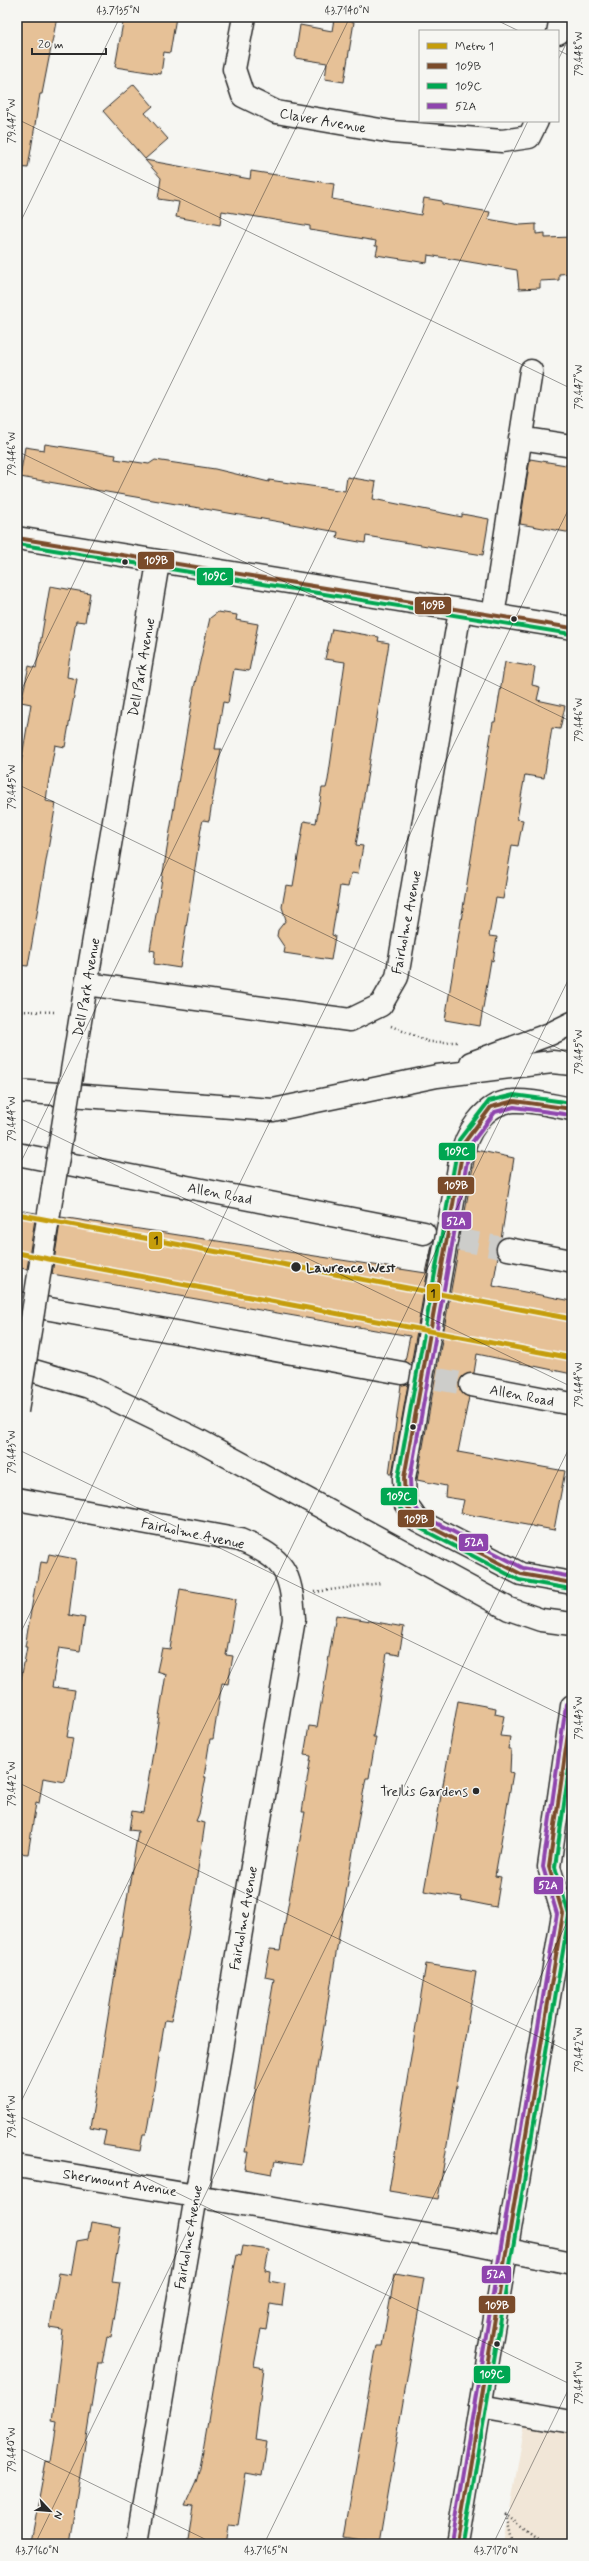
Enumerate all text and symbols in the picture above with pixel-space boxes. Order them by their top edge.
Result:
text: 43.7135°N [97,4,140,18]
text: 43.7140°N [325,4,369,18]
scale bar [32,30,106,56]
legend [419,30,559,122]
text: 79.448°W [572,32,586,76]
text: 20 m [38,37,64,53]
text: Metro 1 [455,39,494,55]
text: 109B [455,59,482,75]
text: 109C [455,79,483,95]
text: 79.447°W [5,99,19,143]
text: 52A [455,99,477,115]
street label: Claver Avenue [278,105,368,138]
text: 79.447°W [572,365,586,409]
text: 79.446°W [5,432,19,476]
line badge: 109B [137,551,175,570]
text: 109B [144,554,168,568]
unlabelled marker [120,557,130,567]
line badge: 109C [196,567,234,586]
text: 109C [203,570,228,584]
line badge: 109B [414,596,452,615]
text: 109B [421,599,445,613]
unlabelled marker [509,614,519,624]
street label: Dell Park Avenue [124,617,159,718]
text: 79.446°W [572,698,586,742]
text: 79.445°W [5,765,19,809]
street label: Fairholme Avenue [388,869,426,976]
street label: Dell Park Avenue [69,937,104,1038]
text: 79.445°W [572,1030,586,1074]
text: 79.444°W [5,1097,19,1141]
line badge: 109C [438,1142,476,1161]
text: 109C [445,1145,470,1159]
line badge: 109B [437,1176,475,1195]
street label: Allen Road [186,1179,254,1209]
text: 109B [444,1179,468,1193]
line badge: 52A [441,1211,472,1230]
text: 52A [446,1215,466,1229]
line badge: 1 [148,1231,163,1250]
text: 1 [154,1234,159,1248]
place label: Lawrence West [306,1259,396,1277]
marker: Lawrence West [289,1260,303,1274]
line badge: 1 [426,1283,441,1302]
text: 1 [431,1287,436,1301]
text: 79.444°W [572,1363,586,1407]
street label: Allen Road [488,1381,556,1411]
unlabelled marker [408,1422,418,1432]
text: 79.443°W [5,1431,19,1473]
line badge: 109C [380,1487,418,1506]
text: 109C [387,1490,412,1504]
line badge: 109B [397,1509,435,1528]
text: 109B [404,1513,428,1527]
street label: Fairholme Avenue [139,1514,246,1554]
line badge: 52A [458,1533,489,1552]
text: 52A [464,1536,484,1550]
text: 79.443°W [572,1697,586,1739]
text: 79.442°W [5,1762,19,1806]
place label: Trellis Gardens [380,1783,468,1801]
marker: Trellis Gardens [471,1786,481,1796]
street label: Fairholme Avenue [226,1865,262,1972]
line badge: 52A [533,1876,564,1895]
text: 52A [538,1879,558,1893]
text: 79.442°W [572,2028,586,2072]
text: 79.441°W [5,2096,19,2138]
street label: Shermount Avenue [61,2165,178,2201]
street label: Fairholme Avenue [171,2184,207,2291]
line badge: 52A [481,2265,512,2284]
text: 52A [486,2268,506,2282]
line badge: 109B [478,2295,516,2314]
text: 109B [485,2299,509,2313]
unlabelled marker [492,2339,502,2349]
text: 79.441°W [572,2362,586,2404]
line badge: 109C [473,2365,511,2384]
text: 109C [480,2368,505,2382]
text: 79.440°W [5,2428,19,2472]
north arrow [30,2491,70,2531]
text: N [50,2509,66,2521]
text: 43.7160°N [15,2544,59,2558]
text: 43.7165°N [244,2544,288,2558]
text: 43.7170°N [474,2544,518,2558]

